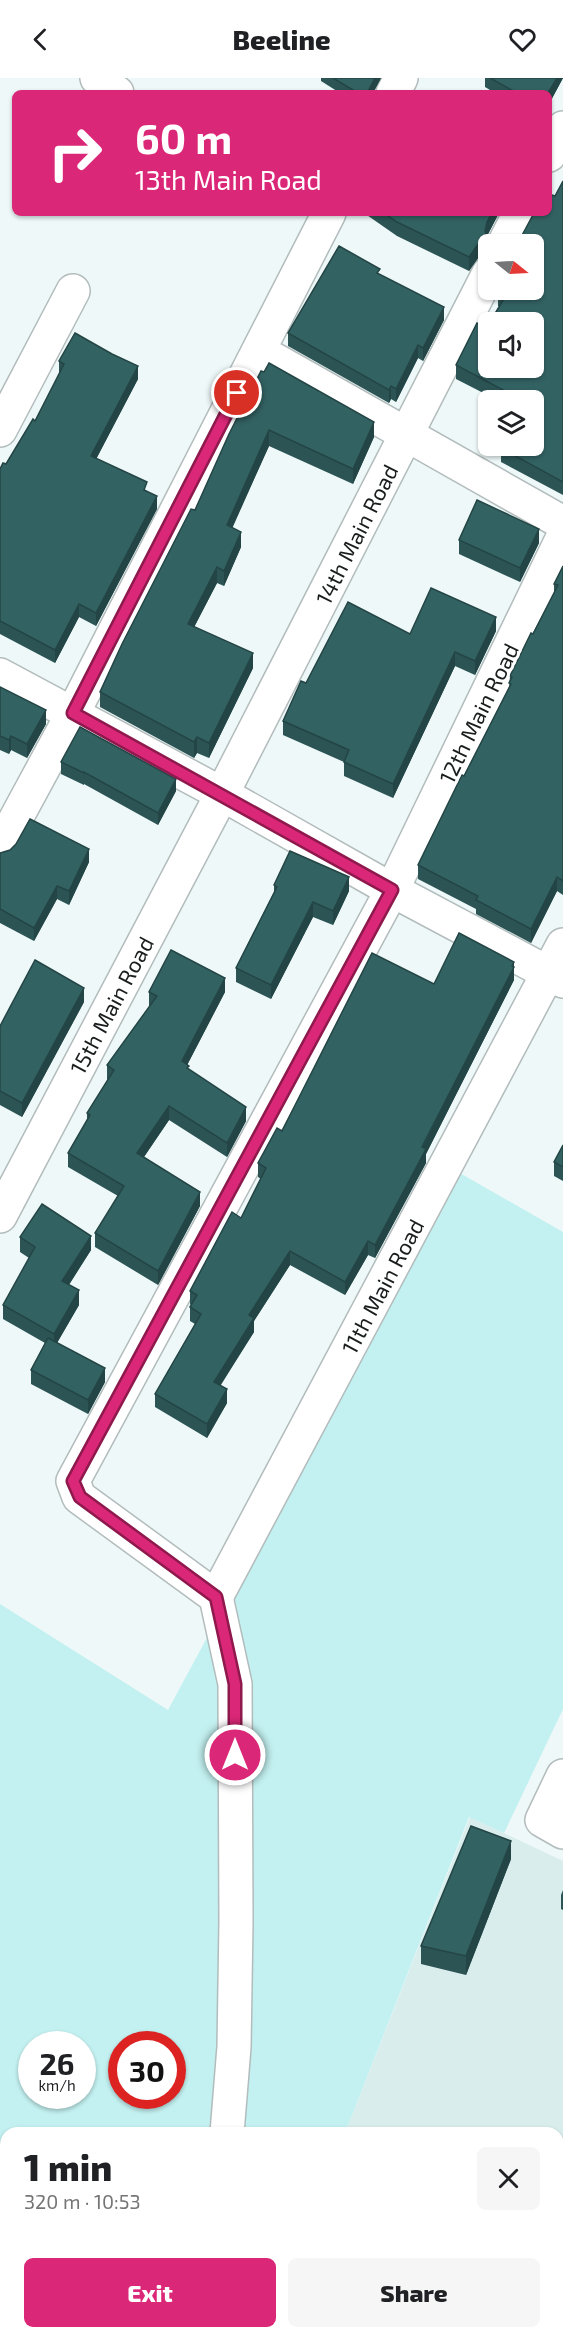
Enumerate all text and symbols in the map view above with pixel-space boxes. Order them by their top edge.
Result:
icon: back [24,23,57,56]
text: Beeline [232,23,331,55]
icon: heart [506,23,539,56]
text: 60 m [135,112,232,162]
icon: right [36,114,114,192]
text: 13th Main Road [135,163,322,195]
north arrow [478,234,544,300]
map controls [478,234,544,456]
button: sound [478,312,544,378]
pin [211,367,262,418]
icon: arrive [220,376,253,409]
button: layers [478,390,544,456]
street label: 14th Main Road [310,460,402,608]
street label: 12th Main Road [433,639,523,787]
street label: 15th Main Road [64,932,158,1078]
street label: 11th Main Road [336,1214,428,1358]
position arrow [203,1723,267,1787]
speed limit sign: 30 [108,2031,186,2109]
text: 26 [39,2045,75,2081]
text: km/h [38,2076,76,2094]
text: 1 min [24,2145,112,2188]
button: close [477,2147,540,2210]
text: 320 m · 10:53 [24,2189,141,2213]
button: Exit [24,2258,276,2327]
button: Share [288,2258,540,2327]

